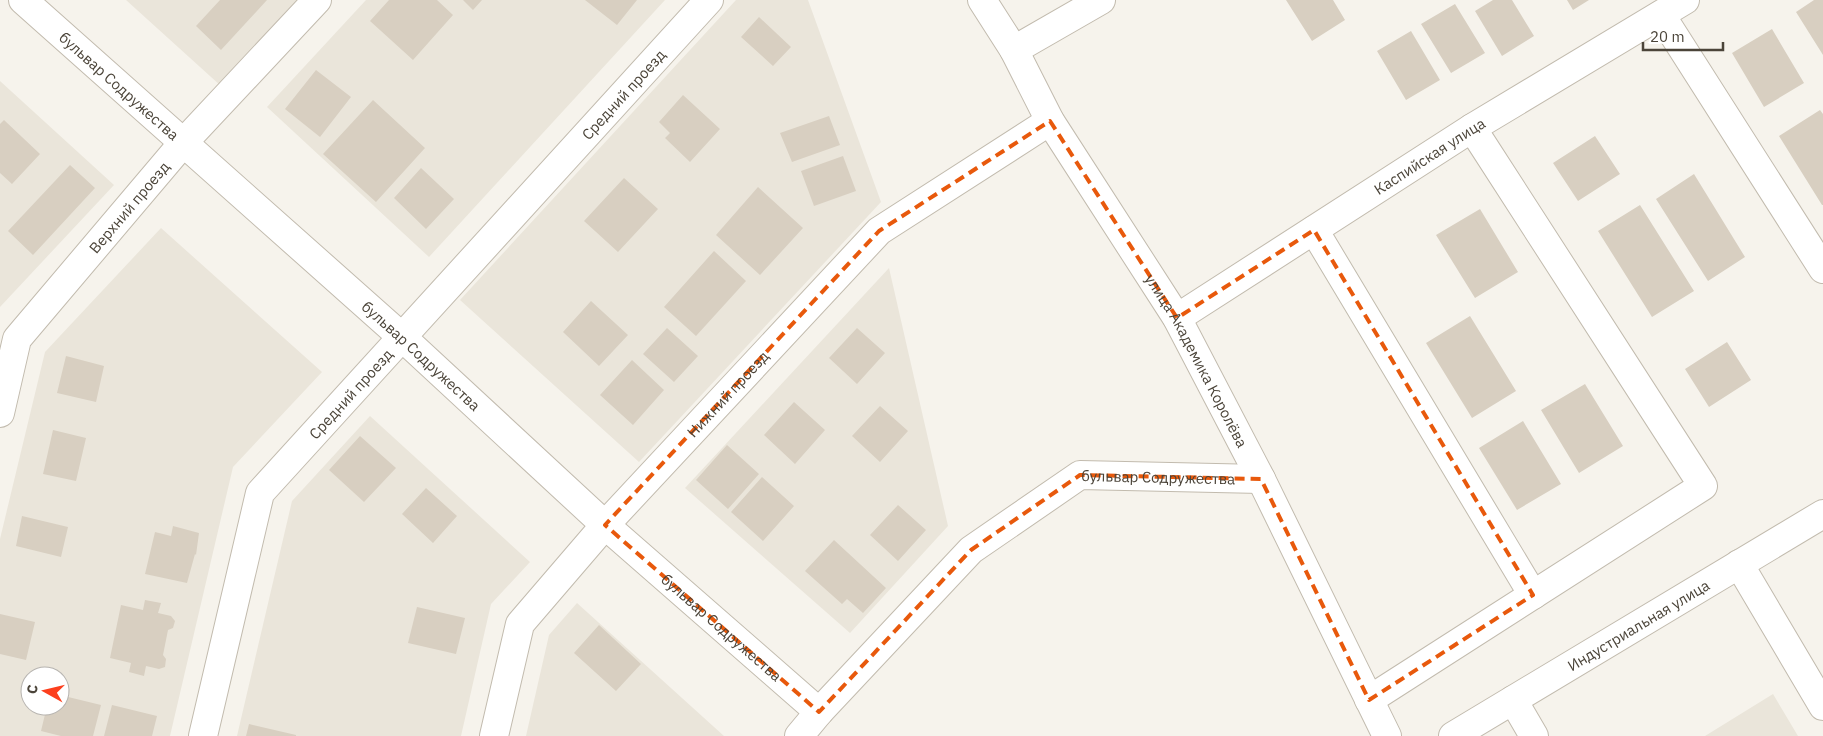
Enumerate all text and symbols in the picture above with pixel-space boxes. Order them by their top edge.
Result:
scale bar [1643,20,1723,52]
street label: бульвар Содружества [56,27,183,144]
text: 20 m [1650,27,1685,46]
street label: Средний проезд [577,45,669,143]
street label: Каспийская улица [1370,113,1488,198]
street label: Верхний проезд [85,157,173,257]
street label: улица Академика Королёва [1141,270,1252,450]
street label: бульвар Содружества [358,297,485,415]
street label: Средний проезд [305,344,397,443]
street label: Нижний проезд [682,346,772,441]
street label: бульвар Содружества [1081,466,1235,488]
street label: бульвар Содружества [658,569,786,685]
street label: Индустриальная улица [1564,575,1713,675]
north arrow [20,666,70,716]
text: С [23,683,42,695]

